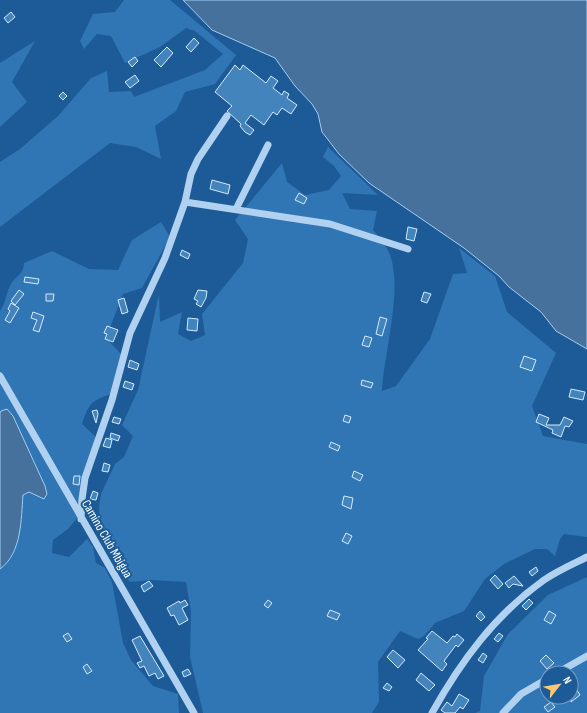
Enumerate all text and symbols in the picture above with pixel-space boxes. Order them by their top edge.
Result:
street label: Camino Club Mbigua [78,497,136,581]
north arrow [539,665,579,705]
text: N [560,674,574,686]

